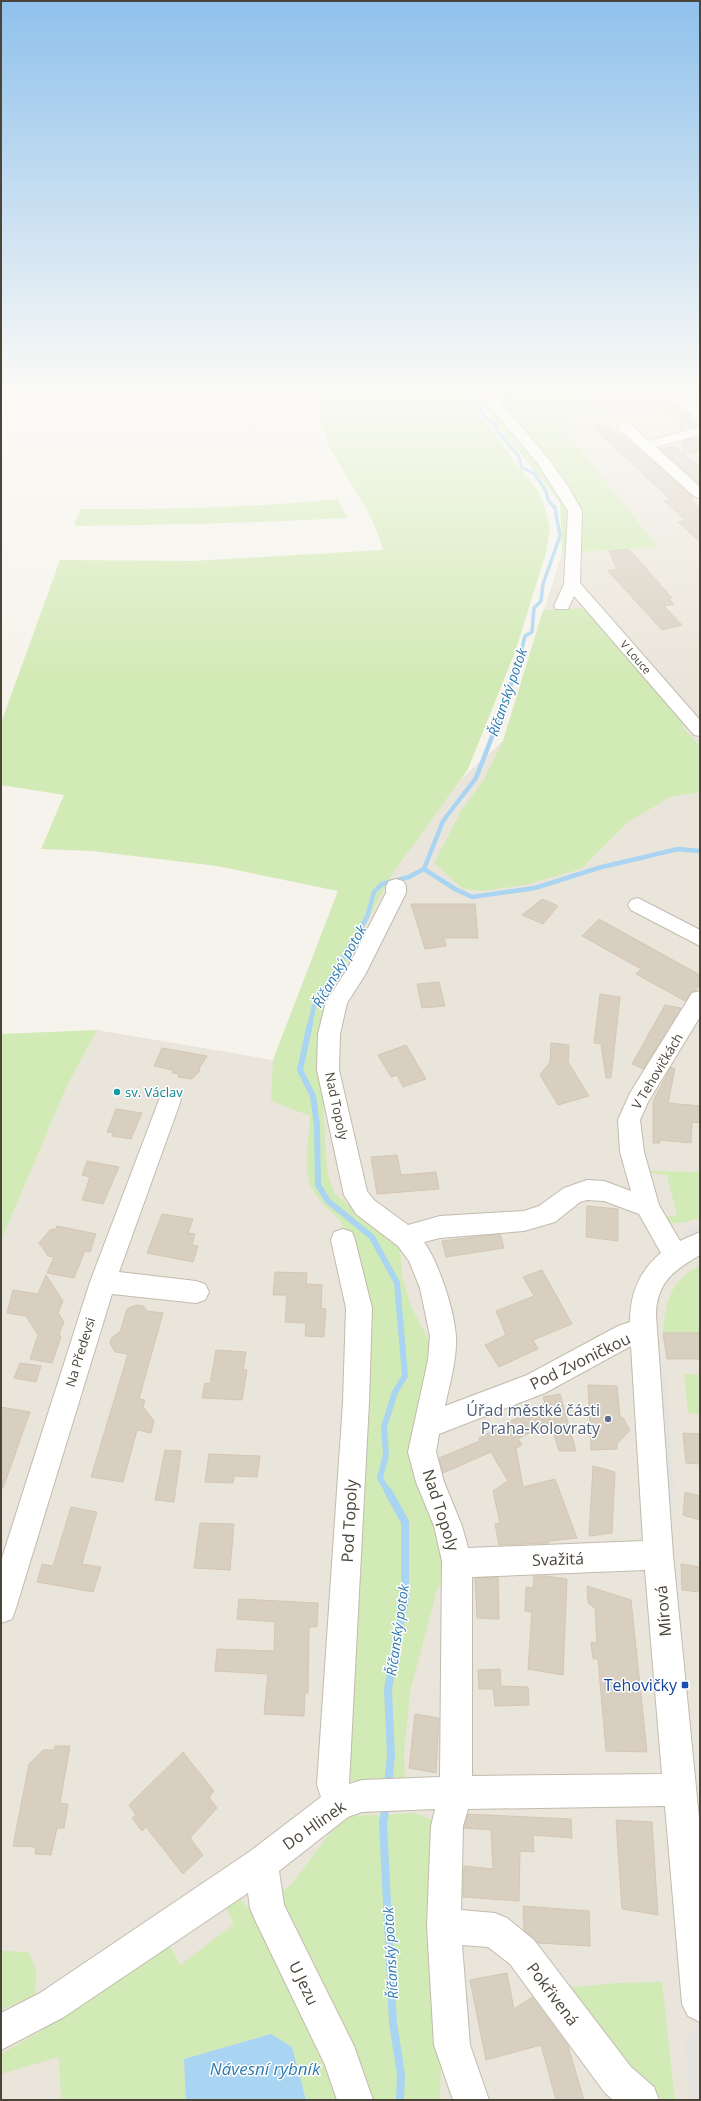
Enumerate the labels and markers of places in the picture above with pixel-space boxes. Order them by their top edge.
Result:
place label: sv. Václav [125,1083,183,1101]
marker: sv. Václav [112,1087,122,1097]
place label: Úřad městké části Praha-Kolovraty [466,1399,601,1439]
marker: Úřad městké části Praha-Kolovraty [603,1414,613,1424]
place label: Tehovičky [604,1674,678,1696]
marker: Tehovičky [680,1680,690,1690]

